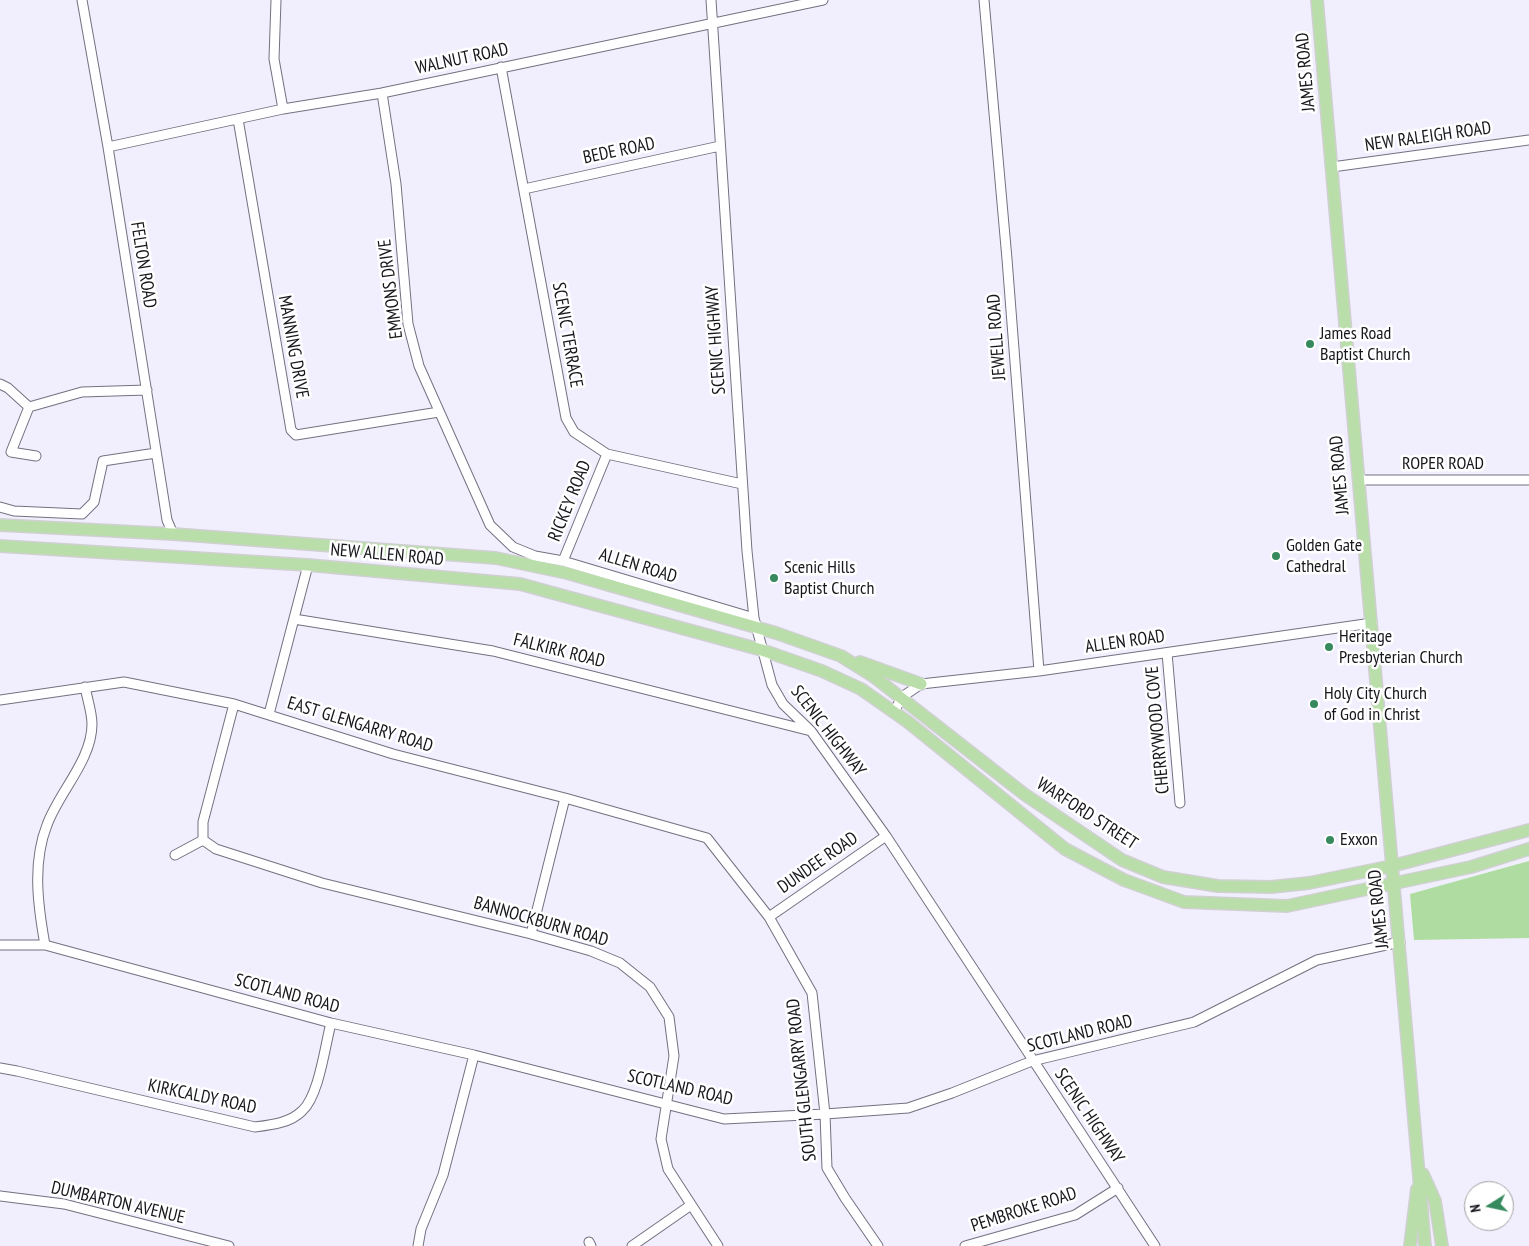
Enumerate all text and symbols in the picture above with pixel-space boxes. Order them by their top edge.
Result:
street label: JAMES ROAD [1292,32,1320,112]
street label: WALNUT ROAD [414,39,510,79]
street label: NEW RALEIGH ROAD [1363,117,1493,157]
street label: BEDE ROAD [581,133,657,169]
street label: FELTON ROAD [126,220,160,310]
street label: EMMONS DRIVE [374,238,408,340]
street label: SCENIC TERRACE [547,281,587,389]
street label: SCENIC HIGHWAY [701,285,731,395]
street label: JEWELL ROAD [983,293,1011,381]
street label: MANNING DRIVE [273,294,313,400]
place label: James Road Baptist Church [1320,323,1410,366]
marker: James Road Baptist Church [1304,338,1316,350]
street label: JAMES ROAD [1326,435,1354,515]
street label: ROPER ROAD [1402,453,1484,475]
street label: RICKEY ROAD [544,457,596,545]
place label: Golden Gate Cathedral [1286,535,1362,578]
street label: NEW ALLEN ROAD [329,539,445,571]
street label: ALLEN ROAD [596,544,680,588]
marker: Golden Gate Cathedral [1270,550,1282,562]
place label: Scenic Hills Baptist Church [784,557,874,600]
marker: Scenic Hills Baptist Church [768,572,780,584]
street label: ALLEN ROAD [1084,626,1166,658]
place label: Heritage Presbyterian Church [1339,626,1463,669]
street label: FALKIRK ROAD [511,629,607,673]
marker: Heritage Presbyterian Church [1323,641,1335,653]
street label: CHERRYWOOD COVE [1142,665,1174,795]
street label: SCENIC HIGHWAY [786,681,870,781]
place label: Holy City Church of God in Christ [1324,683,1427,726]
street label: EAST GLENGARRY ROAD [285,693,435,757]
marker: Holy City Church of God in Christ [1308,698,1320,710]
street label: WARFORD STREET [1033,773,1141,855]
street label: DUNDEE ROAD [774,828,862,898]
place label: Exxon [1340,829,1378,851]
marker: Exxon [1324,834,1336,846]
street label: JAMES ROAD [1364,869,1394,949]
street label: BANNOCKBURN ROAD [471,892,611,952]
street label: SCOTLAND ROAD [232,970,342,1018]
street label: SOUTH GLENGARRY ROAD [783,997,821,1163]
street label: SCOTLAND ROAD [1025,1011,1135,1057]
street label: SCOTLAND ROAD [625,1065,735,1111]
street label: SCENIC HIGHWAY [1049,1065,1129,1167]
street label: KIRKCALDY ROAD [146,1075,258,1119]
street label: DUMBARTON AVENUE [49,1177,187,1229]
north arrow [1464,1181,1514,1231]
street label: PEMBROKE ROAD [968,1183,1080,1237]
text: N [1466,1203,1485,1214]

